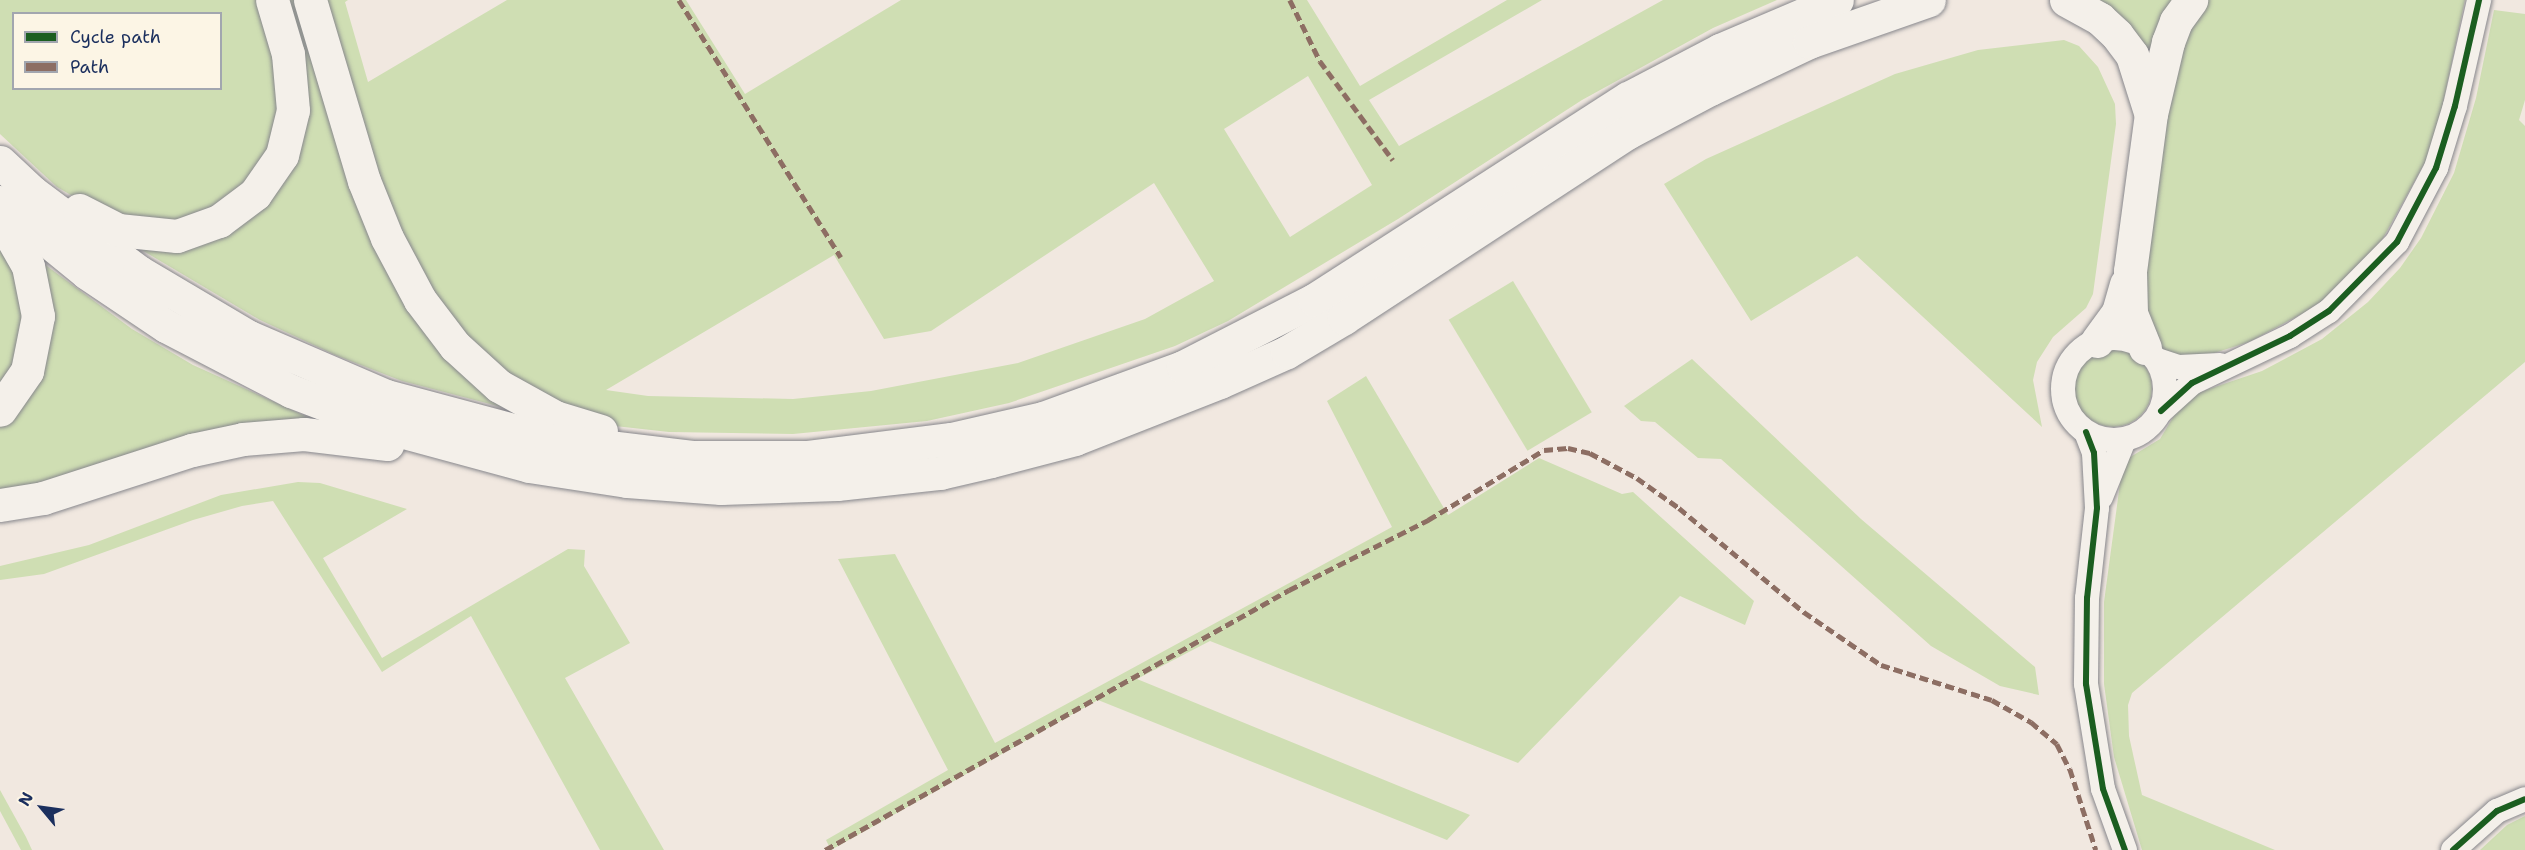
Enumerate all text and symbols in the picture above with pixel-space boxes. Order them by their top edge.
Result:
legend [12,12,222,90]
text: Cycle path [70,25,161,49]
text: Path [70,55,109,79]
north arrow [12,778,72,838]
text: N [14,788,38,810]

